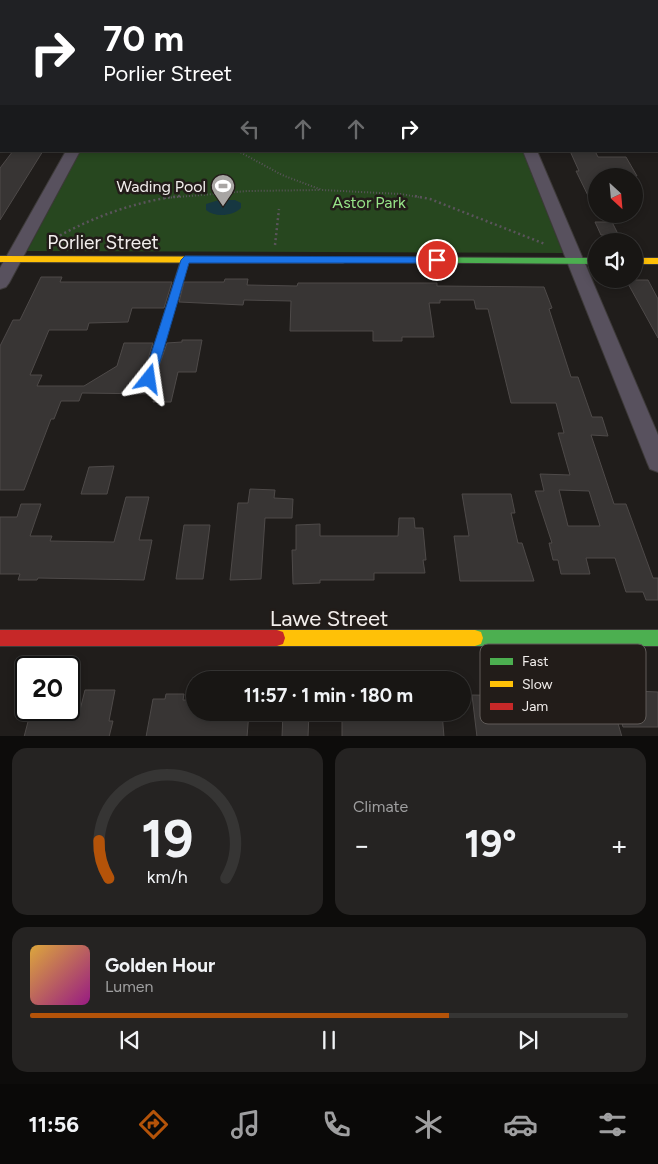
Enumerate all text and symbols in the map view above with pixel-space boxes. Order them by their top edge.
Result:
text: 70 m [103,18,184,60]
icon: right [20,20,85,85]
text: Porlier Street [103,60,232,87]
icon: left [236,115,264,143]
icon: ahead [289,115,317,143]
icon: ahead [342,115,370,143]
icon: right [395,115,423,143]
north arrow [588,168,642,222]
map controls [588,168,643,288]
sports icon: Wading Pool [210,173,236,207]
place label: Wading Pool [117,177,206,196]
park label: Astor Park [332,193,406,212]
street label: Porlier Street [47,231,159,254]
button: sound [588,233,643,288]
pin [416,239,458,281]
icon: arrive [423,246,451,274]
position arrow [122,352,174,404]
street label: Lawe Street [270,605,388,632]
legend [480,644,646,724]
text: Fast [522,653,548,670]
speed limit sign: 20 [15,656,80,721]
text: Slow [522,676,553,693]
text: 11:57 · 1 min · 180 m [244,684,413,707]
text: Jam [522,698,548,715]
text: Climate [353,797,408,816]
text: 19 [141,808,194,870]
text: 19° [464,821,517,867]
text: − [353,828,370,862]
text: + [611,828,628,862]
text: km/h [147,866,188,887]
text: Golden Hour [105,954,215,977]
text: Lumen [105,977,154,996]
icon: previous [116,1026,144,1054]
icon: pause [315,1026,343,1054]
icon: next [514,1026,542,1054]
icon: directions [136,1107,171,1142]
icon: music [228,1107,263,1142]
icon: phone [319,1107,354,1142]
icon: climate [411,1107,446,1142]
icon: car [503,1107,538,1142]
icon: filters [595,1107,630,1142]
text: 11:56 [28,1111,79,1138]

